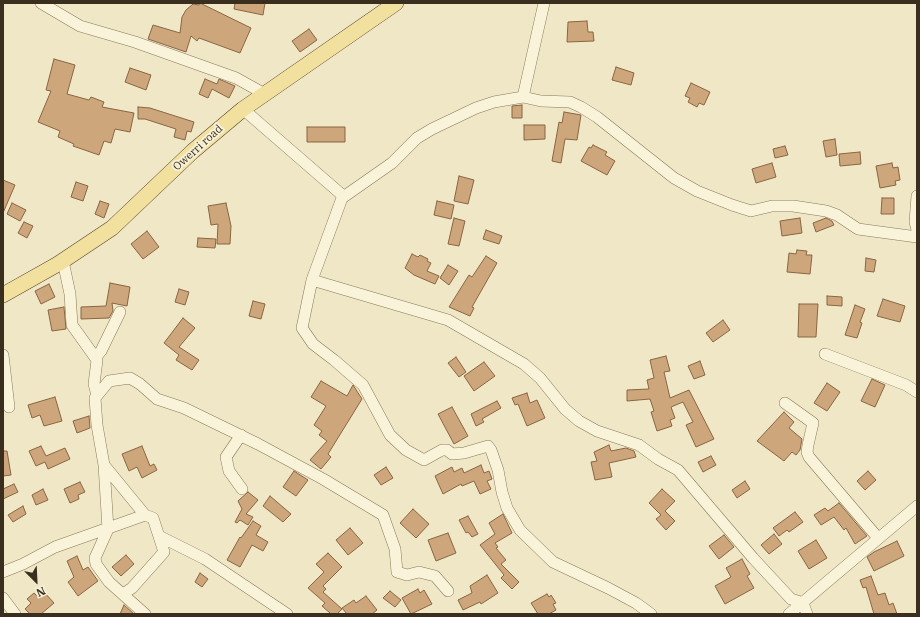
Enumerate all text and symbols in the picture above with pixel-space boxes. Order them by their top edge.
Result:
street label: Owerri road [171,122,225,174]
north arrow [16,561,56,601]
text: N [34,584,48,600]

